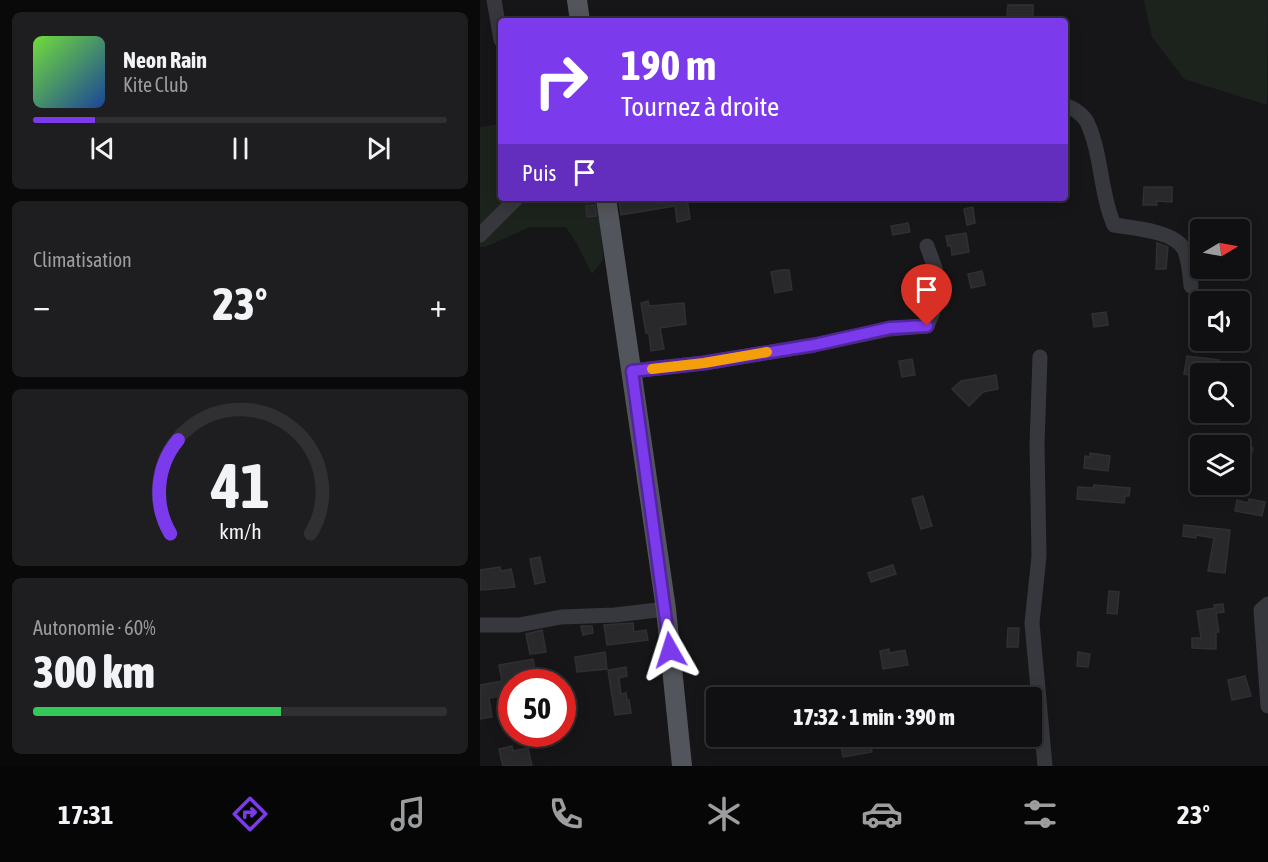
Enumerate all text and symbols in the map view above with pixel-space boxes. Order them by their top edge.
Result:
text: 190 m [621,41,716,89]
icon: right [522,42,600,120]
text: Neon Rain [123,47,207,73]
text: Kite Club [123,73,188,96]
text: Tournez à droite [621,91,779,122]
icon: previous [86,132,119,165]
icon: pause [224,132,257,165]
icon: next [362,132,395,165]
icon: arrive [568,156,601,189]
text: Puis [522,160,556,186]
north arrow [1190,219,1250,279]
map controls [1190,219,1250,495]
text: Climatisation [33,248,132,271]
pin [901,264,952,326]
icon: arrive [910,273,943,306]
text: 23° [213,278,267,330]
text: − [33,286,50,324]
text: + [430,286,447,324]
button: sound [1190,291,1250,351]
button: search [1190,363,1250,423]
button: layers [1190,435,1250,495]
text: 41 [210,450,269,521]
text: km/h [219,520,261,545]
text: Autonomie · 60% [33,616,156,639]
position arrow [638,618,702,682]
text: 300 km [33,646,155,698]
speed limit sign: 50 [498,669,576,747]
text: 17:32 · 1 min · 390 m [793,704,955,730]
icon: directions [229,793,271,835]
icon: music [387,793,429,835]
icon: phone [545,793,587,835]
icon: climate [703,793,745,835]
icon: car [861,793,903,835]
icon: filters [1019,793,1061,835]
text: 17:31 [58,799,114,830]
text: 23° [1177,799,1210,830]

